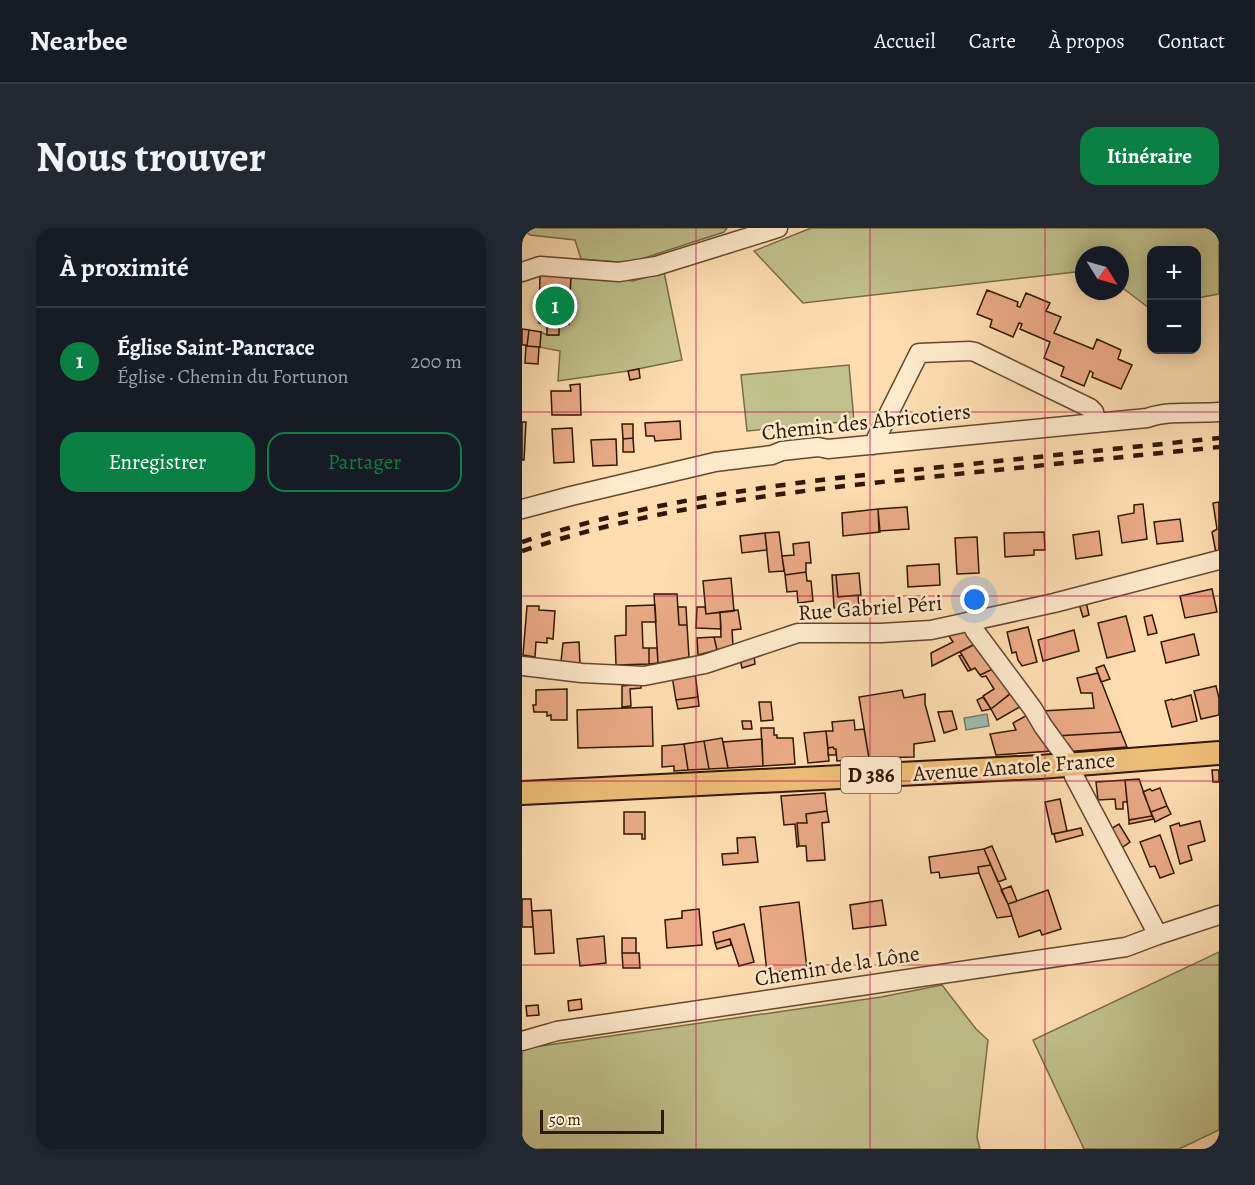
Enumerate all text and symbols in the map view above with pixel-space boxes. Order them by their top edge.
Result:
text: Nearbee [30,22,128,60]
text: Accueil [874,27,936,55]
text: Carte [969,27,1016,55]
text: À propos [1049,27,1125,55]
text: Contact [1158,27,1225,55]
button: Itinéraire [1080,127,1219,185]
text: Nous trouver [36,128,266,185]
north arrow [1075,246,1129,300]
map controls [1147,246,1201,354]
button: + [1147,246,1201,300]
text: À proximité [60,250,189,285]
pin: 1 [536,284,574,328]
button: − [1147,300,1201,354]
text: Église Saint-Pancrace [117,333,315,363]
text: 1 [76,348,83,375]
text: 200 m [411,348,462,375]
text: Église · Chemin du Fortunon [117,363,349,390]
street label: Chemin des Abricotiers [760,396,972,448]
button: Enregistrer [60,432,255,492]
button: Partager [267,432,462,492]
your location [960,585,989,614]
street label: Rue Gabriel Péri [797,588,943,628]
street label: Avenue Anatole France [911,745,1116,789]
road number: D 386 [841,757,901,793]
street label: Chemin de la Lône [753,938,922,994]
scale bar [540,1107,664,1134]
text: 50 m [549,1109,581,1131]

